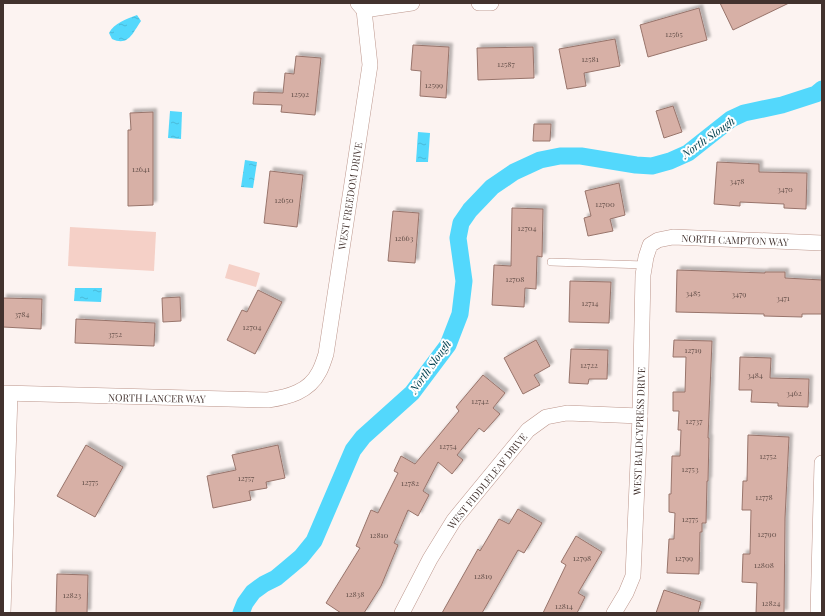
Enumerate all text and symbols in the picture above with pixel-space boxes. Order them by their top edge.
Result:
house number: 12565 [665,28,683,39]
house number: 12581 [581,53,599,64]
house number: 12587 [497,58,516,69]
house number: 12599 [425,79,443,90]
house number: 12592 [291,88,309,99]
water label: North Slough [678,113,738,161]
street label: WEST FREEDOM DRIVE [334,141,365,252]
house number: 12641 [132,163,150,174]
house number: 3478 [730,175,744,186]
house number: 3470 [777,183,793,194]
house number: 12650 [274,194,294,205]
house number: 12700 [595,198,615,209]
house number: 12704 [518,222,536,233]
street label: NORTH CAMPTON WAY [681,231,789,249]
house number: 12663 [395,232,414,243]
house number: 12708 [506,273,525,284]
house number: 3485 [685,287,701,298]
house number: 3479 [732,288,746,299]
house number: 3471 [776,292,790,303]
house number: 12714 [582,297,599,308]
house number: 3784 [15,308,30,319]
house number: 12704 [243,321,261,332]
house number: 3752 [108,328,122,339]
water label: North Slough [405,337,454,396]
house number: 12719 [684,344,702,355]
house number: 12722 [580,359,598,370]
street label: WEST BALDCYPRESS DRIVE [630,367,648,496]
house number: 3484 [747,369,763,380]
house number: 3462 [786,387,802,398]
street label: NORTH LANCER WAY [108,390,206,406]
house number: 12742 [471,395,489,406]
house number: 12737 [686,415,703,426]
street label: WEST FIDDLELEAF DRIVE [443,430,530,533]
house number: 12754 [439,440,457,451]
house number: 12752 [759,450,777,461]
house number: 12753 [682,463,699,474]
house number: 12757 [238,472,255,483]
house number: 12775 [82,476,98,487]
house number: 12782 [401,477,419,488]
house number: 12778 [755,491,773,502]
house number: 12775 [682,513,698,524]
house number: 12790 [758,528,777,539]
house number: 12810 [370,529,389,540]
house number: 12798 [573,552,591,563]
house number: 12799 [675,552,693,563]
house number: 12808 [754,559,774,570]
house number: 12819 [474,570,492,581]
house number: 12838 [346,588,364,599]
house number: 12823 [63,589,82,600]
house number: 12824 [762,597,780,608]
house number: 12814 [555,600,573,611]

